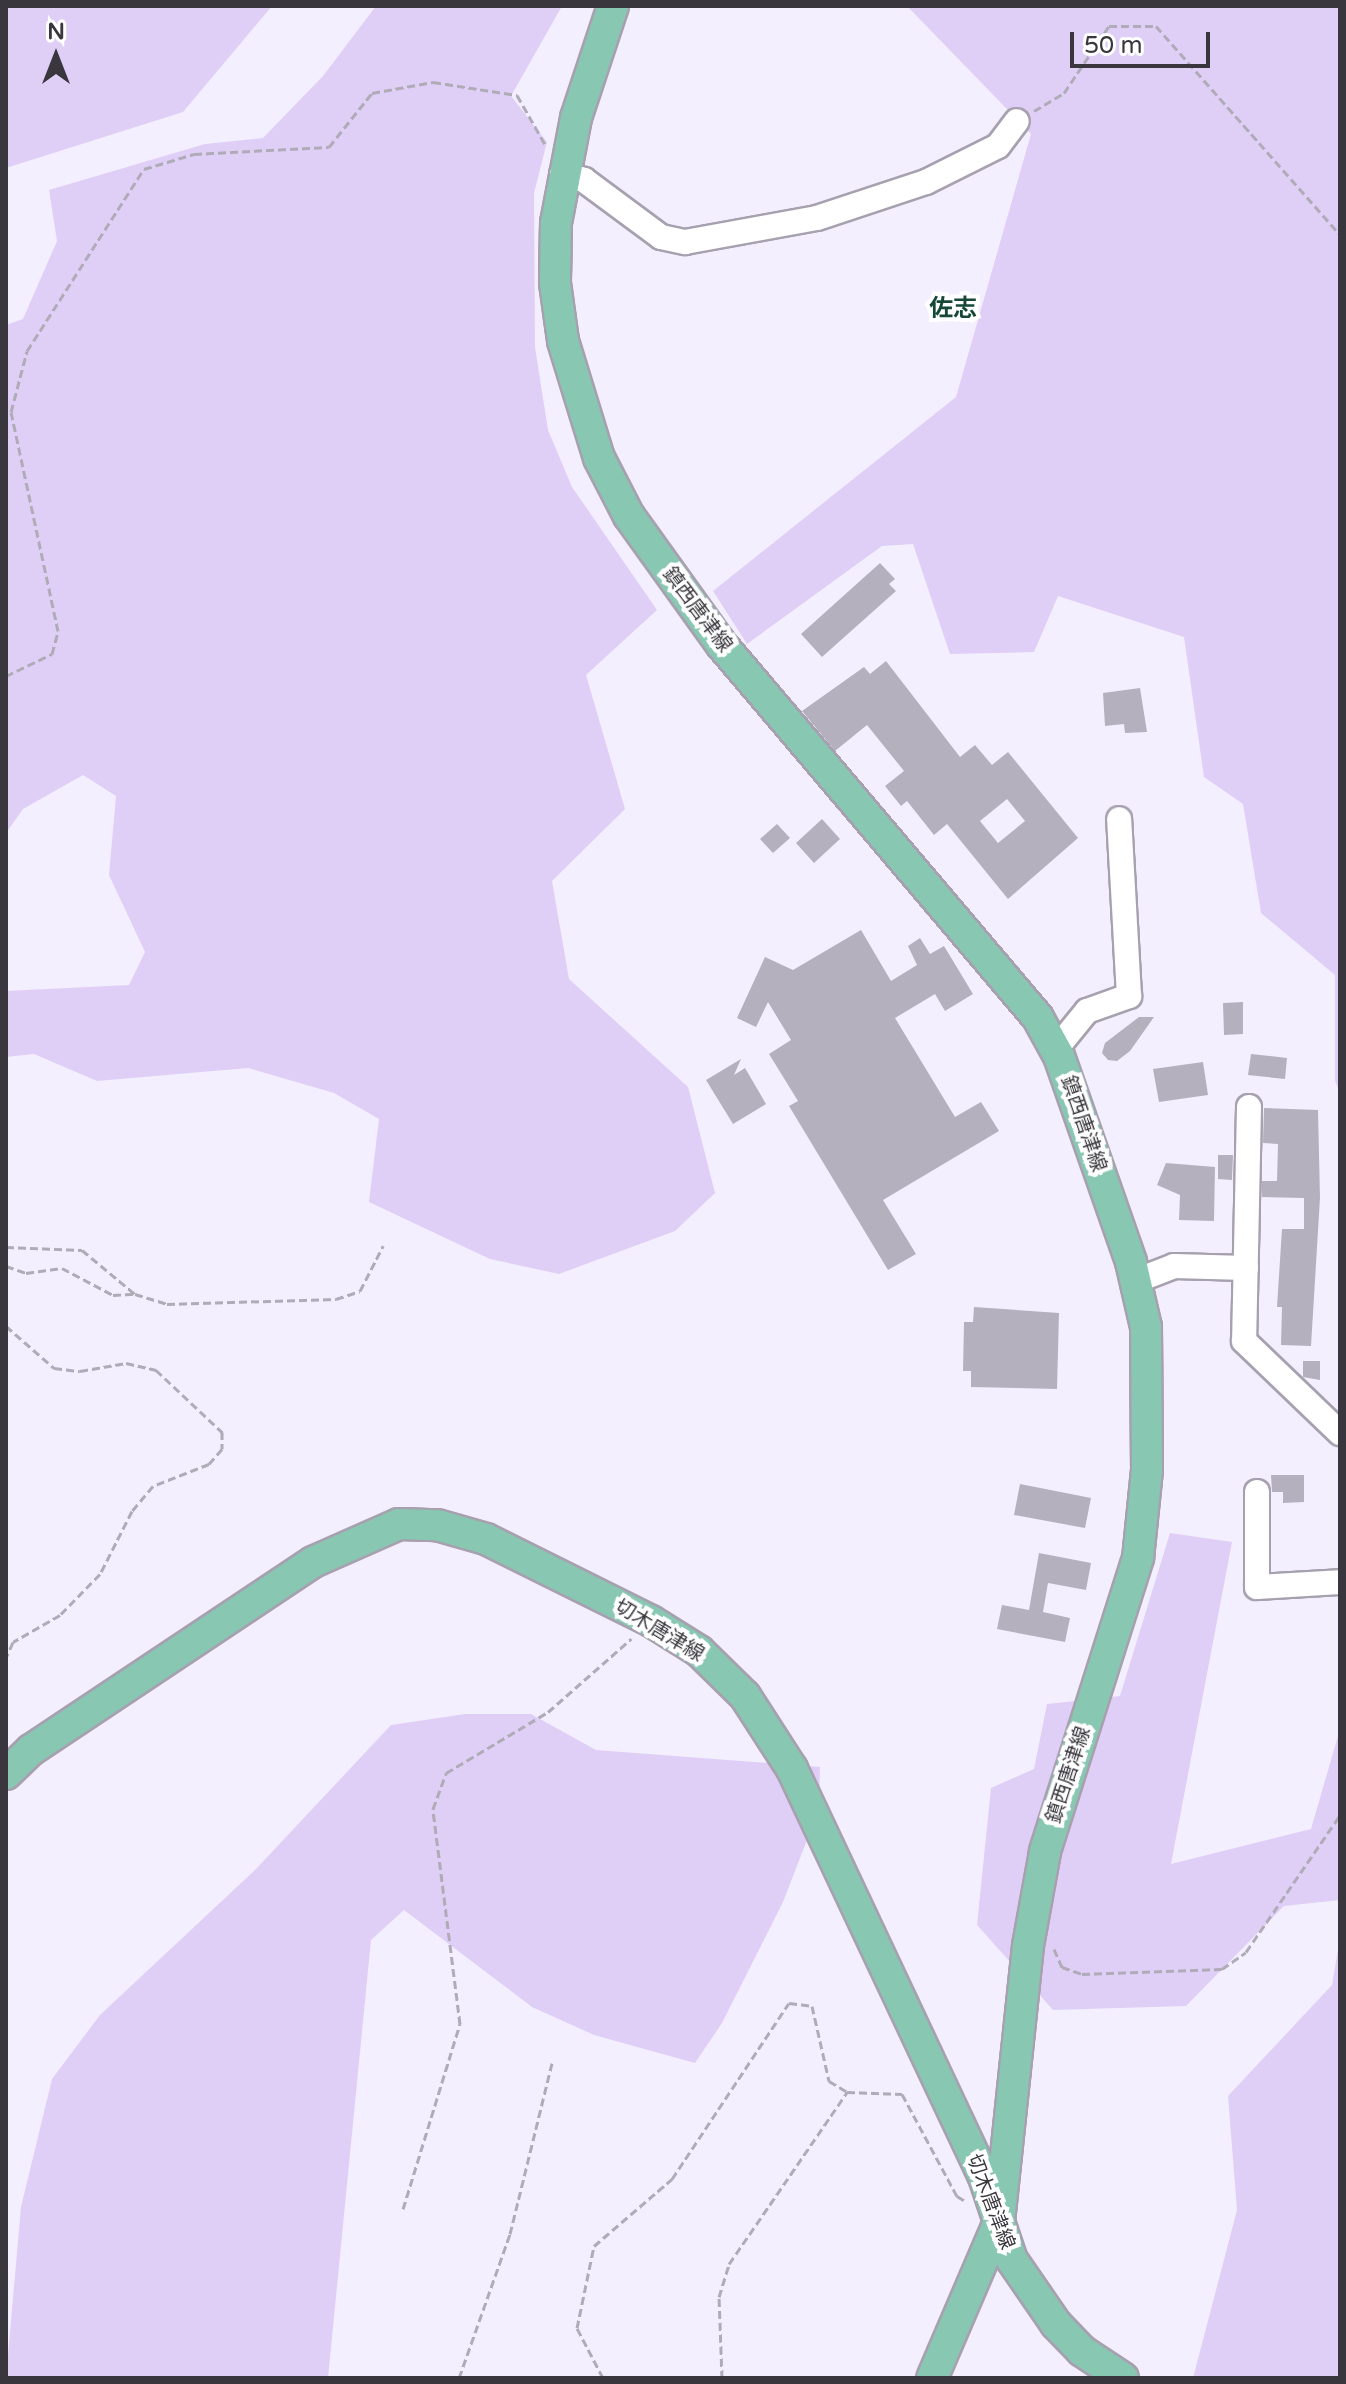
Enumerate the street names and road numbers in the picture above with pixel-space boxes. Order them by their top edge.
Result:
street label: 鎮西唐津線 [657,563,737,657]
street label: 鎮西唐津線 [1055,1073,1111,1175]
street label: 切木唐津線 [610,1595,708,1667]
street label: 鎮西唐津線 [1042,1724,1096,1826]
street label: 切木唐津線 [961,2151,1019,2253]

